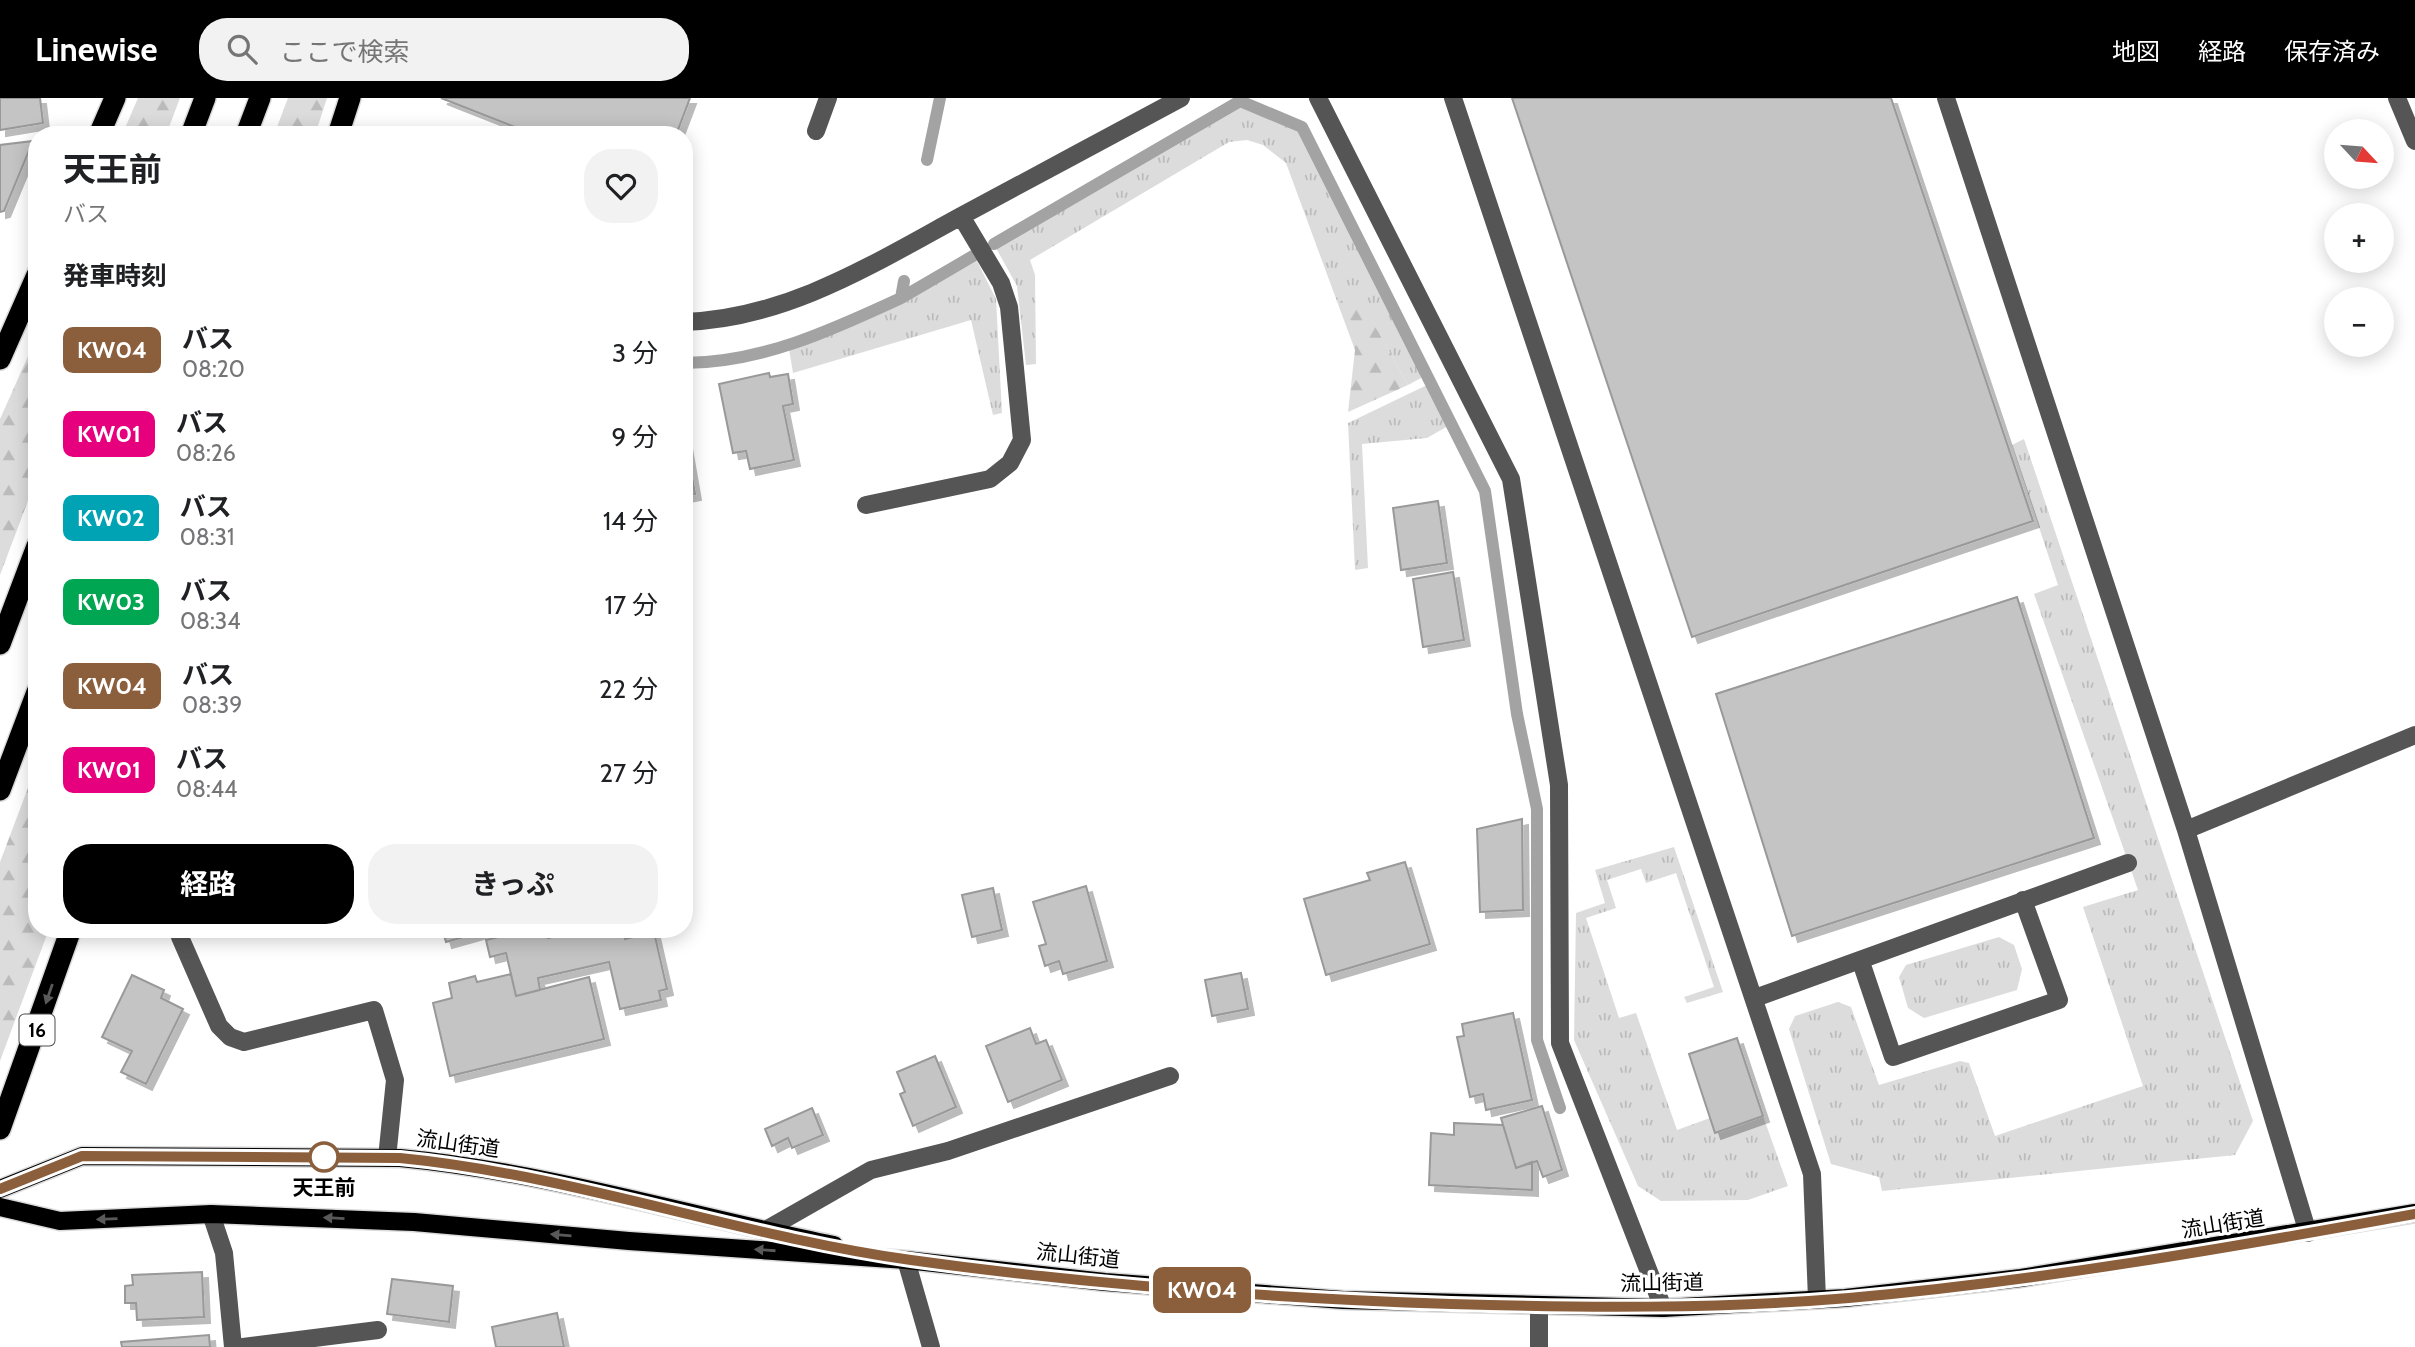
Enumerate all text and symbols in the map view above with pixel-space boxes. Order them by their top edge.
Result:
search box [199,18,689,81]
text: Linewise [35,29,157,69]
icon: search [223,30,261,68]
text: ここで検索 [279,36,409,68]
text: 地図 [2112,37,2160,66]
text: 経路 [2198,37,2246,66]
text: 保存済み [2284,37,2380,66]
north arrow [2324,119,2394,189]
map controls [2324,119,2394,357]
text: 天王前 [63,149,162,189]
button: heart [584,149,658,223]
text: バス [63,200,109,228]
button: + [2324,203,2394,273]
text: 発車時刻 [63,260,167,292]
button: − [2324,287,2394,357]
text: バス [182,323,234,355]
text: KW04 [77,335,147,364]
text: 3 分 [612,337,658,369]
text: 08:20 [182,355,245,383]
text: バス [176,407,228,439]
text: KW01 [77,419,141,448]
text: 9 分 [611,421,658,453]
text: 08:26 [176,439,236,467]
text: バス [180,491,232,523]
text: KW02 [77,503,145,532]
text: 14 分 [603,505,658,537]
text: 08:31 [180,523,235,551]
text: バス [180,575,232,607]
text: KW03 [77,587,145,616]
text: 17 分 [605,589,658,621]
text: 08:34 [180,607,241,635]
text: バス [182,659,234,691]
text: KW04 [77,671,147,700]
text: 22 分 [599,673,658,705]
text: 08:39 [182,691,242,719]
text: バス [176,743,228,775]
text: KW01 [77,755,141,784]
text: 27 分 [599,757,658,789]
text: 08:44 [176,775,237,803]
button: 経路 [63,844,354,924]
button: きっぷ [368,844,658,924]
one-way arrow [43,984,54,1005]
road number: 16 [20,1014,54,1046]
street label: 流山街道 [415,1125,501,1162]
marker: 天王前 [309,1142,339,1172]
place label: 天王前 [293,1175,356,1200]
street label: 流山街道 [2179,1205,2266,1242]
one-way arrow [323,1212,345,1223]
one-way arrow [96,1213,118,1224]
one-way arrow [550,1229,572,1240]
street label: 流山街道 [1035,1239,1121,1272]
one-way arrow [754,1244,776,1255]
line badge: KW04 [1153,1267,1251,1313]
street label: 流山街道 [1620,1269,1704,1296]
text: KW04 [1167,1275,1237,1304]

